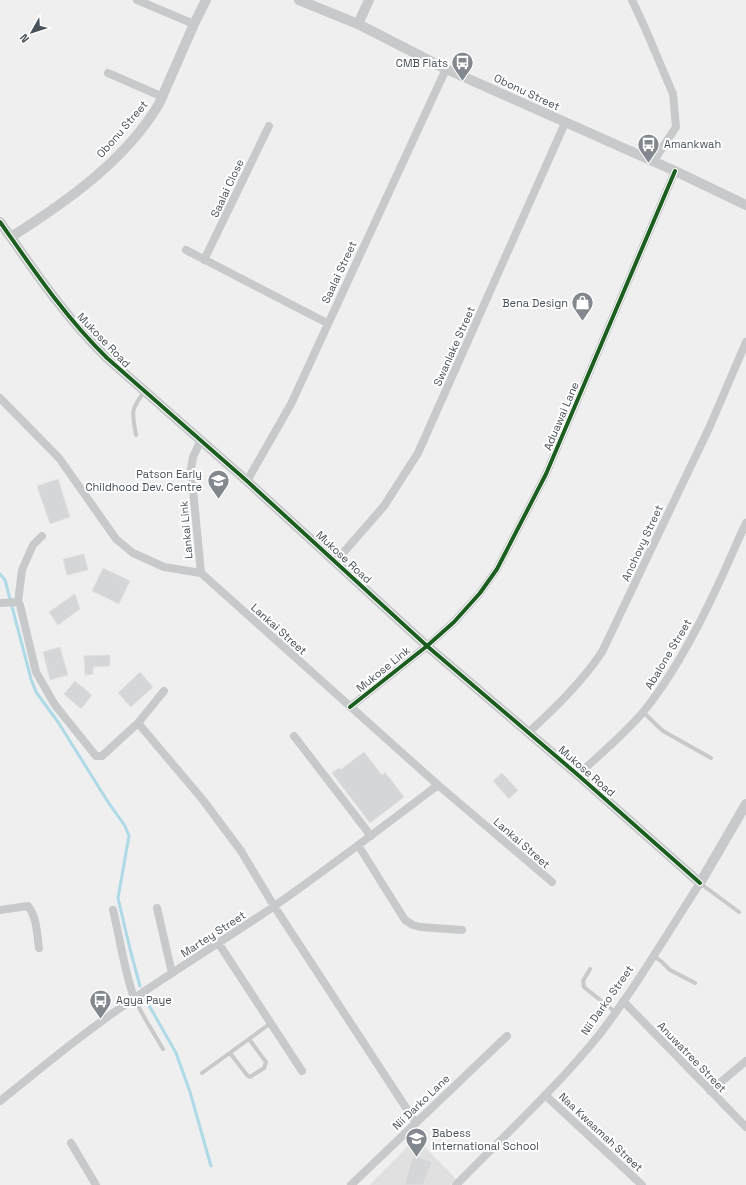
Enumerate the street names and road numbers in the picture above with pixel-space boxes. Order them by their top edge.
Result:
street label: Obonu Street [492,71,562,113]
street label: Obonu Street [93,98,151,160]
street label: Saalai Close [207,157,247,219]
street label: Saalai Street [318,238,360,306]
street label: Swanlake Street [430,304,478,388]
street label: Mukose Road [74,310,134,370]
street label: Aduawai Lane [540,380,582,452]
street label: Lankai Link [176,500,196,560]
street label: Anchovy Street [618,503,666,583]
street label: Mukose Road [313,528,375,586]
street label: Lankai Street [248,600,310,658]
street label: Abalone Street [642,616,694,692]
street label: Mukose Link [353,643,413,695]
street label: Mukose Road [556,742,618,800]
street label: Lankai Street [491,815,553,871]
street label: Martey Street [178,908,248,960]
street label: Nii Darko Street [578,962,636,1038]
street label: Anuwatree Street [654,1019,730,1095]
street label: Nii Darko Lane [389,1071,453,1133]
street label: Naa Kwaamah Street [556,1090,646,1174]

